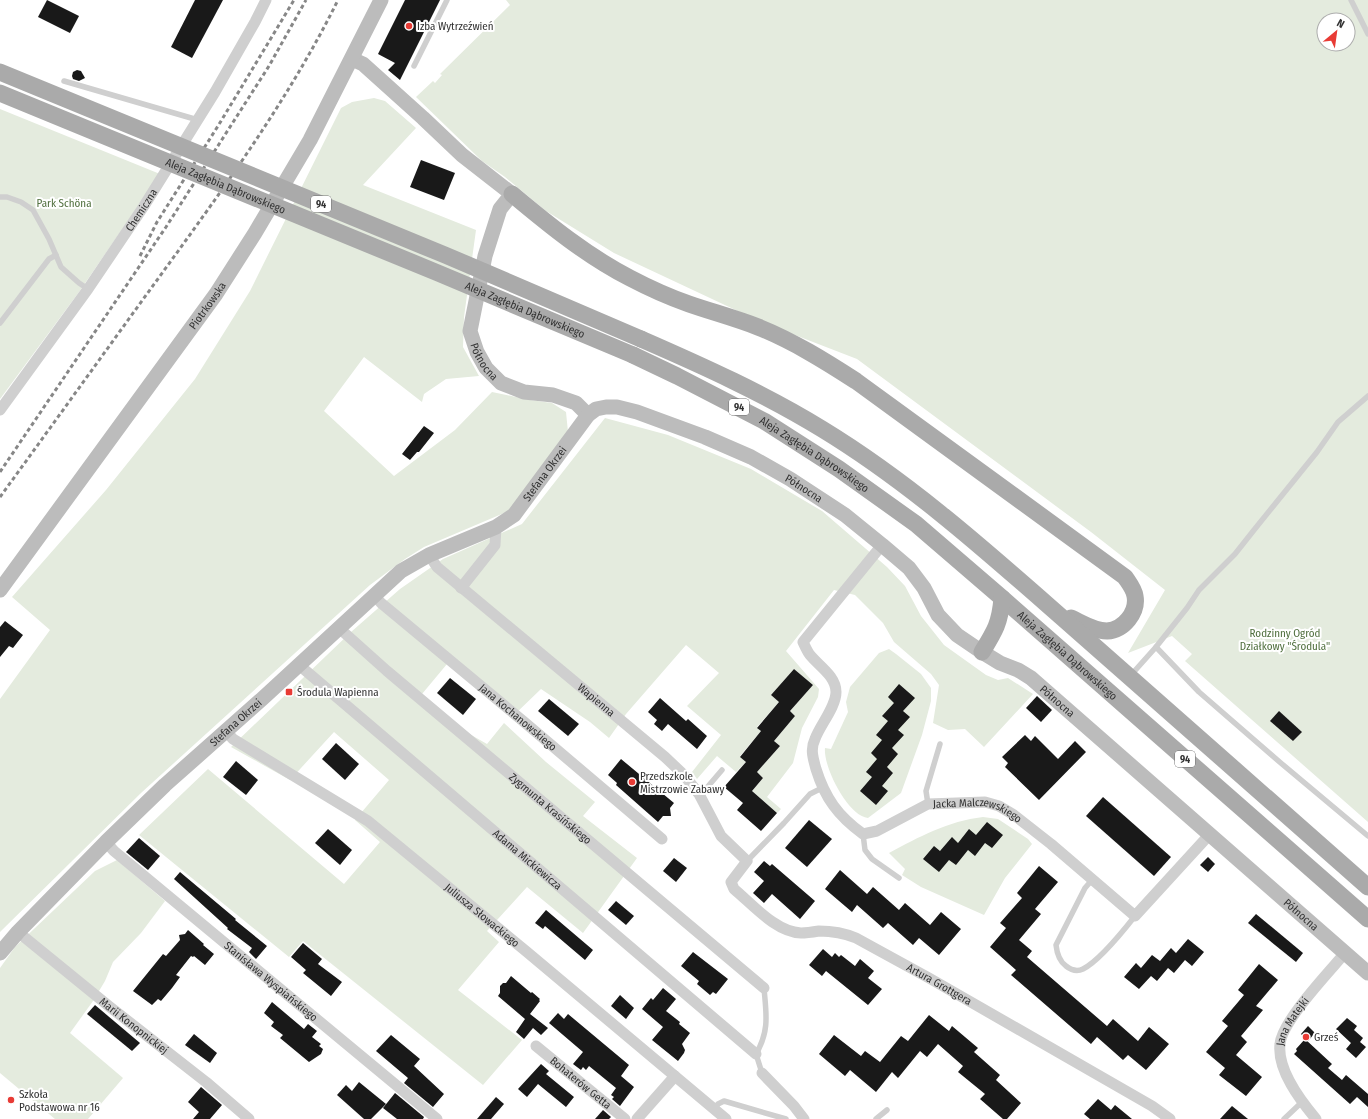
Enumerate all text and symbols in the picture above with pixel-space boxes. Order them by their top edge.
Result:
north arrow [1316,12,1356,52]
text: N [1335,16,1347,31]
place label: Izba Wytrzeźwień [417,20,494,33]
marker: Izba Wytrzeźwień [404,21,414,31]
street label: Aleja Zagłębia Dąbrowskiego [164,156,288,217]
street label: Chemiczna [123,186,160,234]
road number: 94 [311,196,331,212]
park label: Park Schöna [36,197,92,210]
street label: Aleja Zagłębia Dąbrowskiego [463,279,587,341]
street label: Piotrkowska [186,280,229,332]
street label: Północna [467,341,500,383]
road number: 94 [729,399,749,415]
street label: Aleja Zagłębia Dąbrowskiego [757,414,872,495]
street label: Stefana Okrzei [520,444,570,504]
street label: Północna [783,472,825,506]
street label: Aleja Zagłębia Dąbrowskiego [1015,609,1120,703]
park label: Rodzinny Ogród Działkowy "Środula" [1240,627,1330,653]
street label: Jana Kochanowskiego [476,681,559,754]
street label: Wapienna [575,681,617,719]
street label: Północna [1037,683,1077,720]
place label: Środula Wapienna [297,685,379,699]
marker: Środula Wapienna [284,687,294,697]
street label: Stefana Okrzei [207,696,265,749]
road number: 94 [1175,751,1195,767]
place label: Przedszkole Mistrzowie Zabawy [640,770,724,796]
street label: Zygmunta Krasińskiego [506,771,594,847]
marker: Przedszkole Mistrzowie Zabawy [627,777,637,787]
street label: Jacka Malczewskiego [933,796,1024,826]
street label: Adama Mickiewicza [490,827,564,893]
street label: Juliusza Słowackiego [442,881,522,950]
street label: Północna [1281,896,1321,934]
street label: Stanisława Wyspiańskiego [221,939,320,1024]
street label: Artura Grottgera [904,961,974,1008]
street label: Jana Matejki [1274,994,1312,1046]
street label: Marii Konopnickiej [97,995,171,1057]
place label: Grześ [1314,1031,1339,1044]
marker: Grześ [1301,1032,1311,1042]
street label: Bohaterów Getta [547,1054,614,1112]
place label: Szkoła Podstawowa nr 16 [19,1088,100,1114]
marker: Szkoła Podstawowa nr 16 [6,1095,16,1105]

